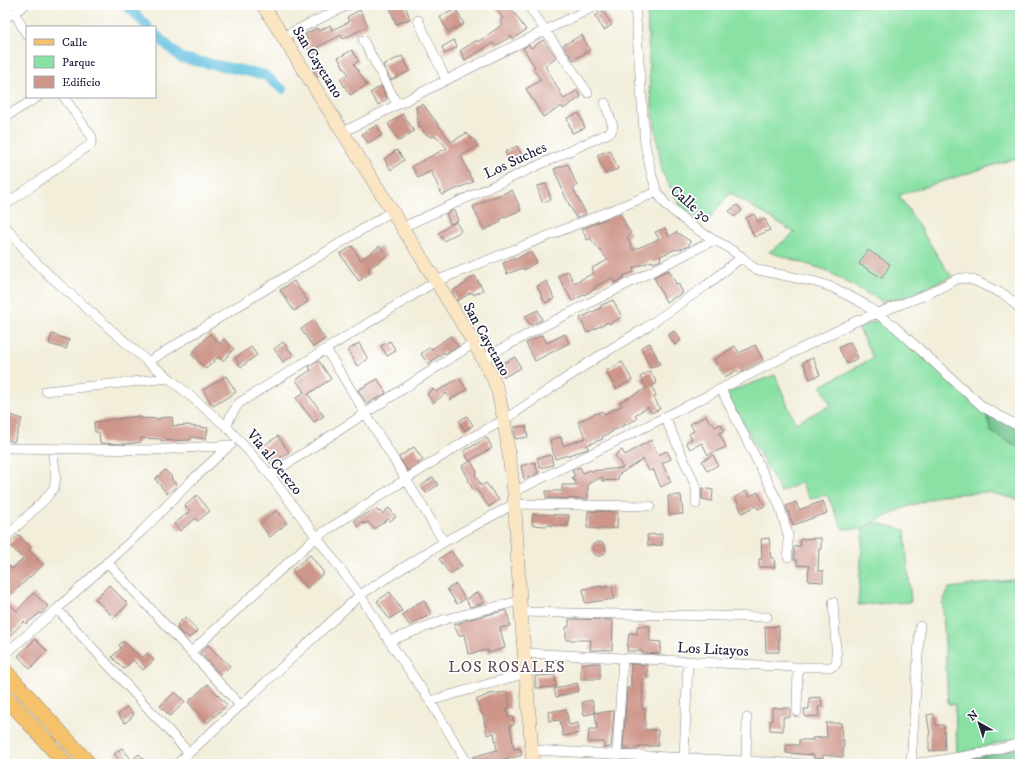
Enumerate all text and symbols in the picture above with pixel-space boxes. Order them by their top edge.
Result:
street label: San Cayetano [288,23,347,102]
legend [26,26,156,98]
text: Calle [62,35,87,50]
text: Parque [62,55,95,70]
text: Edificio [62,75,101,90]
street label: Los Suches [481,138,550,183]
street label: Calle 30 [666,181,715,227]
street label: San Cayetano [459,299,515,379]
street label: Via al Cerezo [242,425,307,499]
street label: Los Litayos [677,638,749,661]
district label: LOS ROSALES [448,657,566,677]
north arrow [959,703,999,743]
text: N [965,708,981,724]

